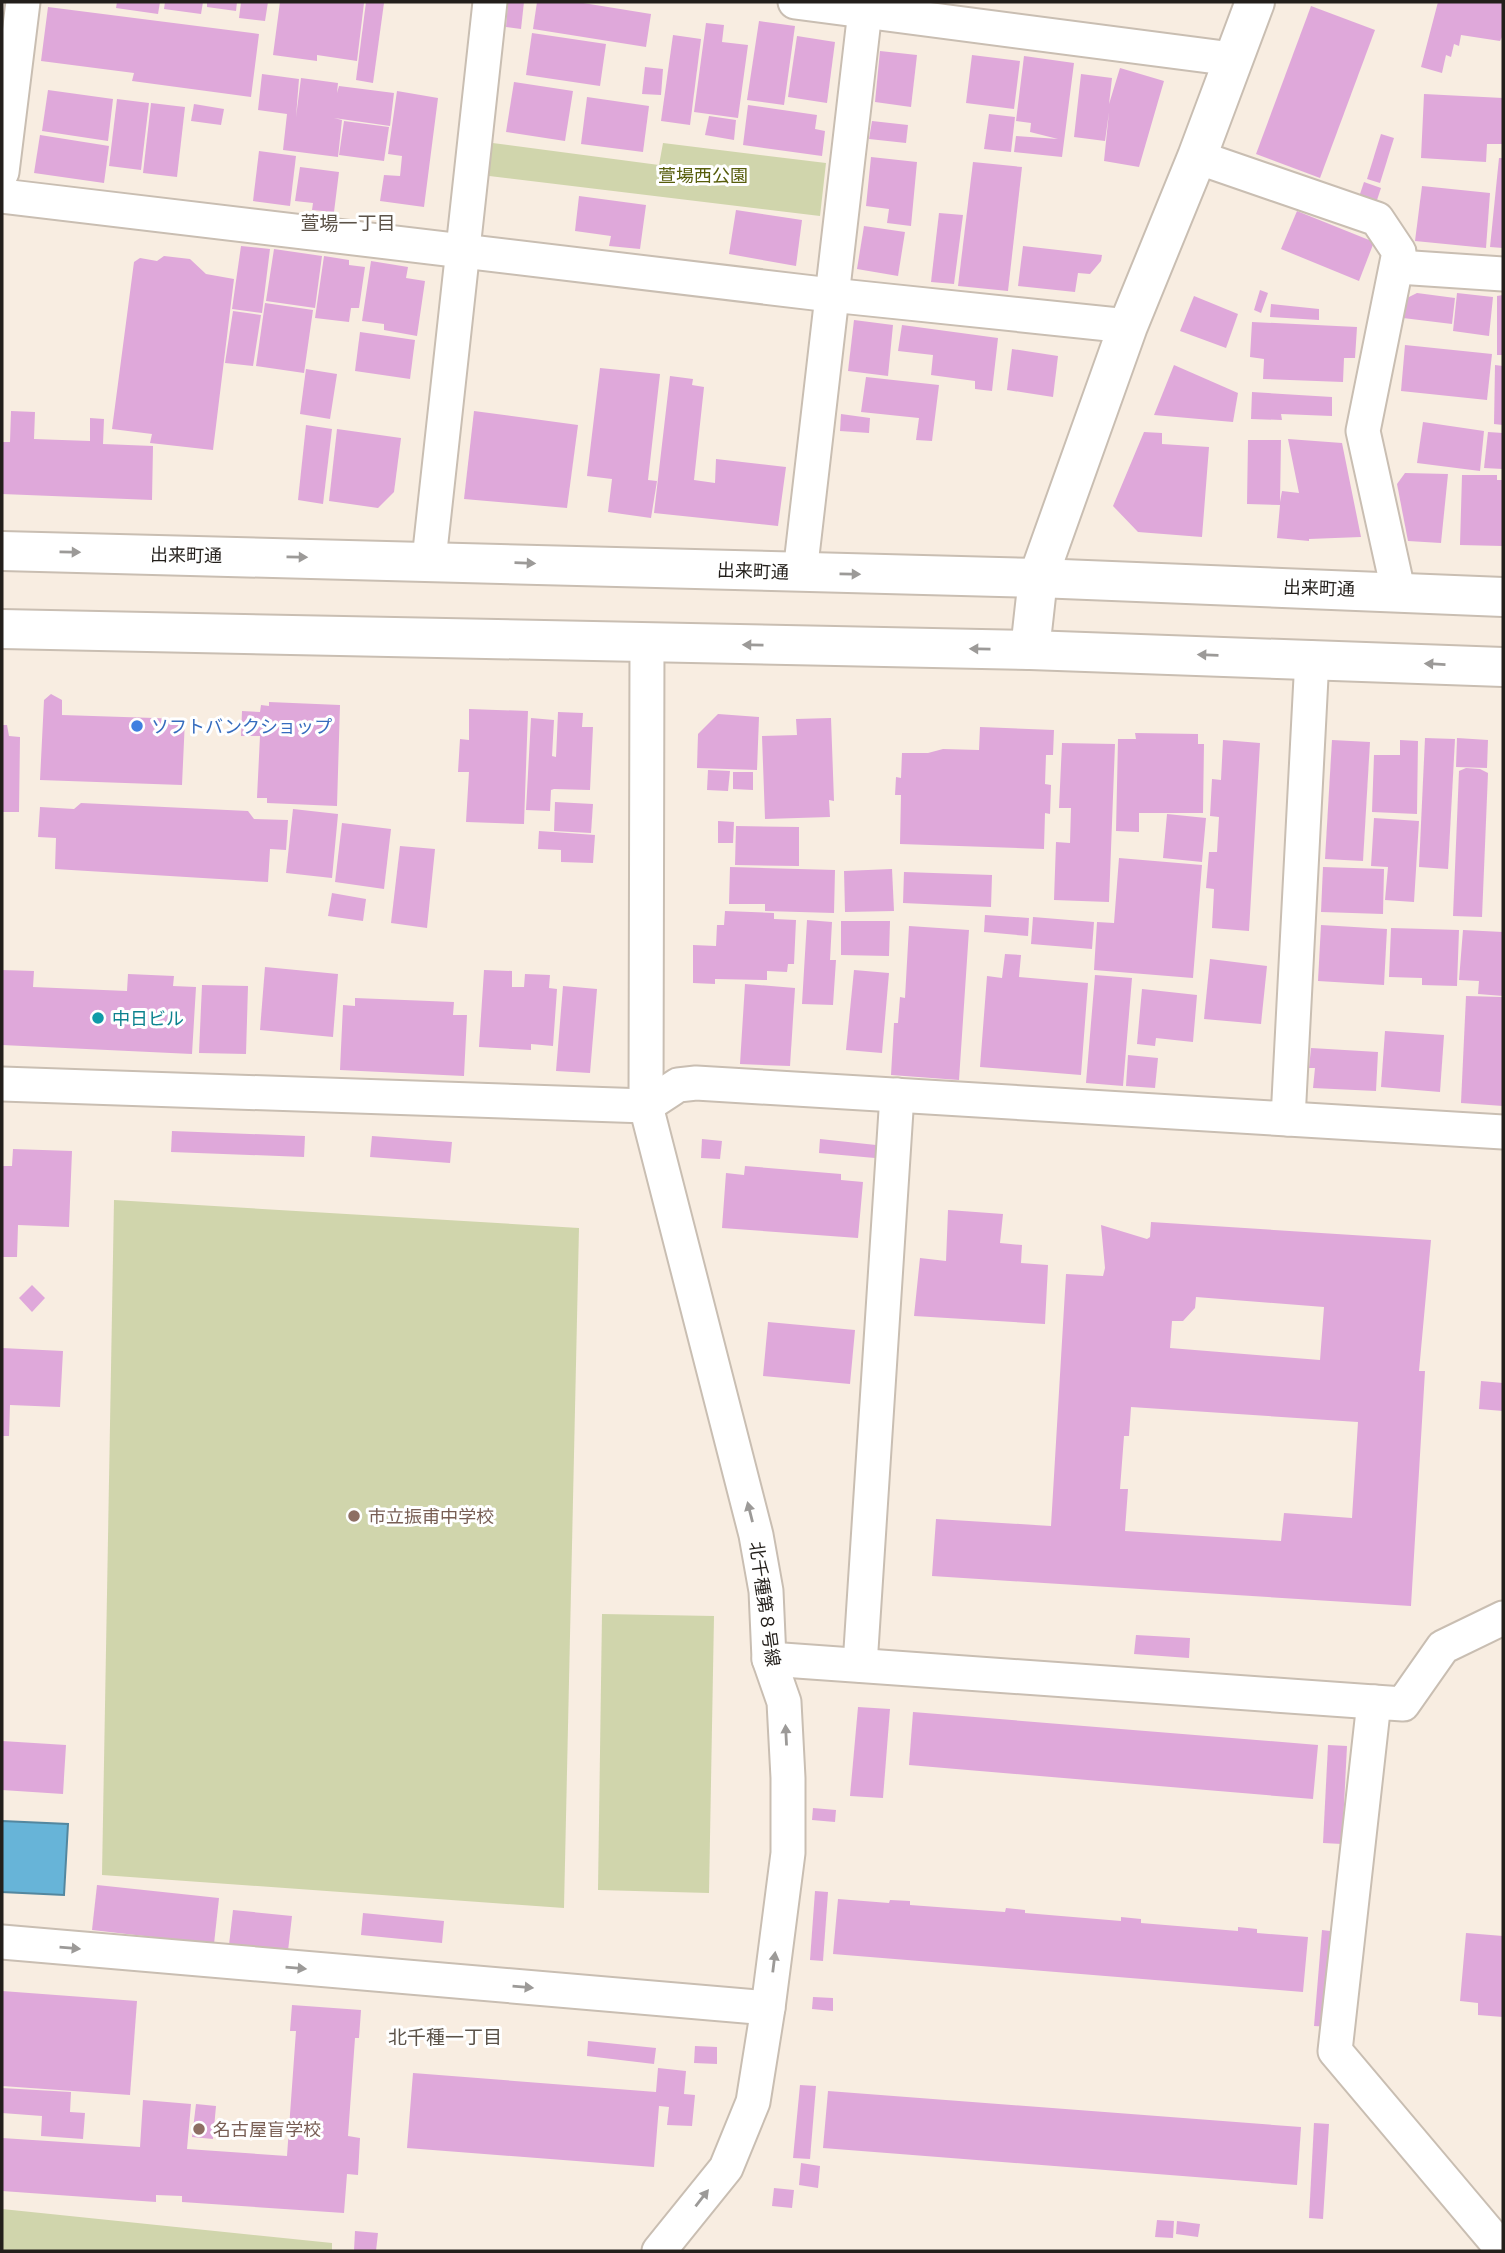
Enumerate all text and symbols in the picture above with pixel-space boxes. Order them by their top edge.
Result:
park label: 萱場西公園 [658,164,748,187]
district label: 萱場一丁目 [300,211,396,235]
street label: 出来町通 [150,543,222,567]
one-way arrow [59,547,81,558]
one-way arrow [287,552,309,563]
one-way arrow [514,558,536,569]
street label: 出来町通 [717,558,789,584]
one-way arrow [839,568,861,580]
street label: 出来町通 [1283,575,1355,601]
one-way arrow [742,640,764,651]
one-way arrow [969,643,991,655]
one-way arrow [1196,649,1218,661]
one-way arrow [1424,658,1446,669]
place label: ソフトバンクショップ [151,715,332,738]
marker: ソフトバンクショップ [129,718,145,734]
place label: 中日ビル [112,1007,184,1030]
marker: 中日ビル [90,1010,106,1026]
one-way arrow [744,1501,755,1523]
place label: 市立振甫中学校 [368,1505,494,1528]
marker: 市立振甫中学校 [346,1508,362,1524]
street label: 北千種第８号線 [745,1540,785,1668]
one-way arrow [780,1724,791,1746]
one-way arrow [59,1943,81,1954]
one-way arrow [768,1950,779,1972]
one-way arrow [286,1963,308,1974]
one-way arrow [512,1982,534,1993]
district label: 北千種一丁目 [388,2025,502,2049]
place label: 名古屋盲学校 [213,2118,321,2141]
marker: 名古屋盲学校 [191,2121,207,2137]
one-way arrow [694,2190,709,2208]

